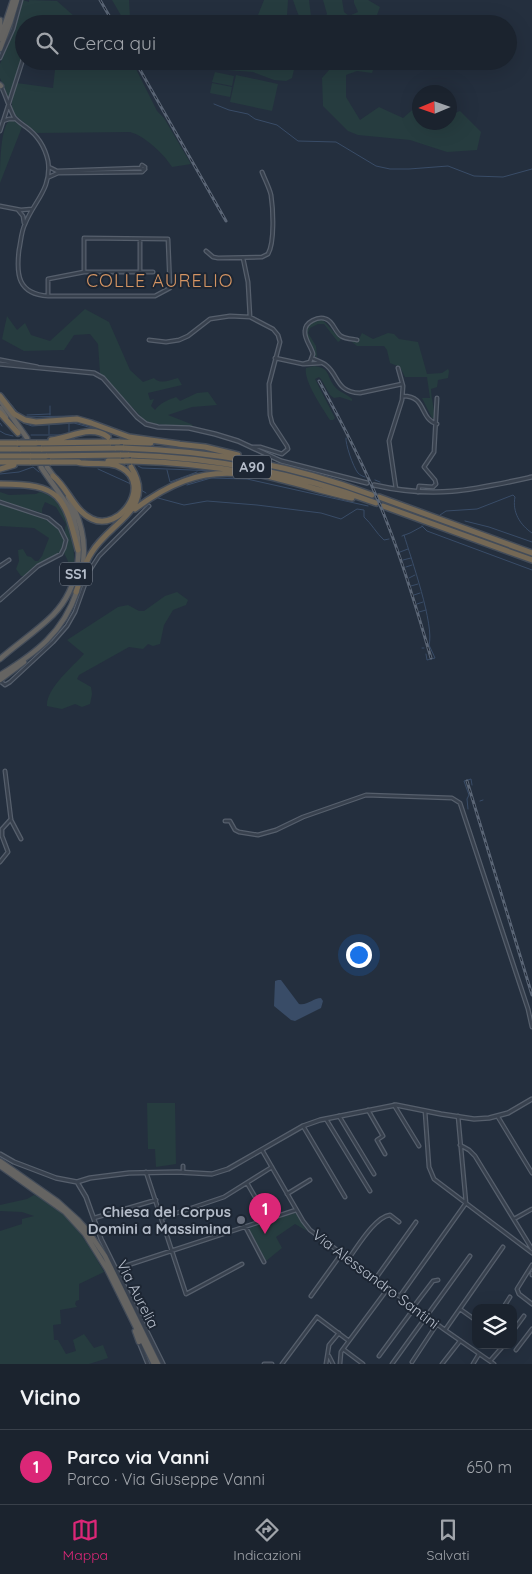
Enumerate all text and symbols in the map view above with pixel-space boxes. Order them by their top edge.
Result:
search box [15,15,517,70]
icon: search [33,29,61,57]
text: Cerca qui [73,31,156,55]
north arrow [412,85,457,130]
district label: COLLE AURELIO [86,269,234,292]
road number: A90 [233,456,271,478]
road number: SS1 [60,562,92,586]
your location [346,942,372,968]
pin: 1 [249,1193,281,1234]
place label: Chiesa del Corpus Domini a Massimina [88,1202,231,1238]
marker: Chiesa del Corpus Domini a Massimina [235,1214,247,1226]
street label: Via Alessandro Santini [309,1225,443,1333]
street label: Via Aurelia [113,1257,163,1331]
map controls [472,1304,517,1349]
button: layers [472,1304,517,1349]
text: Vicino [20,1384,81,1410]
text: Parco via Vanni [67,1445,209,1469]
text: 1 [33,1457,39,1477]
text: 650 m [466,1457,512,1477]
text: Parco · Via Giuseppe Vanni [67,1469,265,1489]
tab: Mappa [63,1516,108,1564]
tab: Indicazioni [233,1516,301,1564]
tab: Salvati [427,1516,469,1564]

